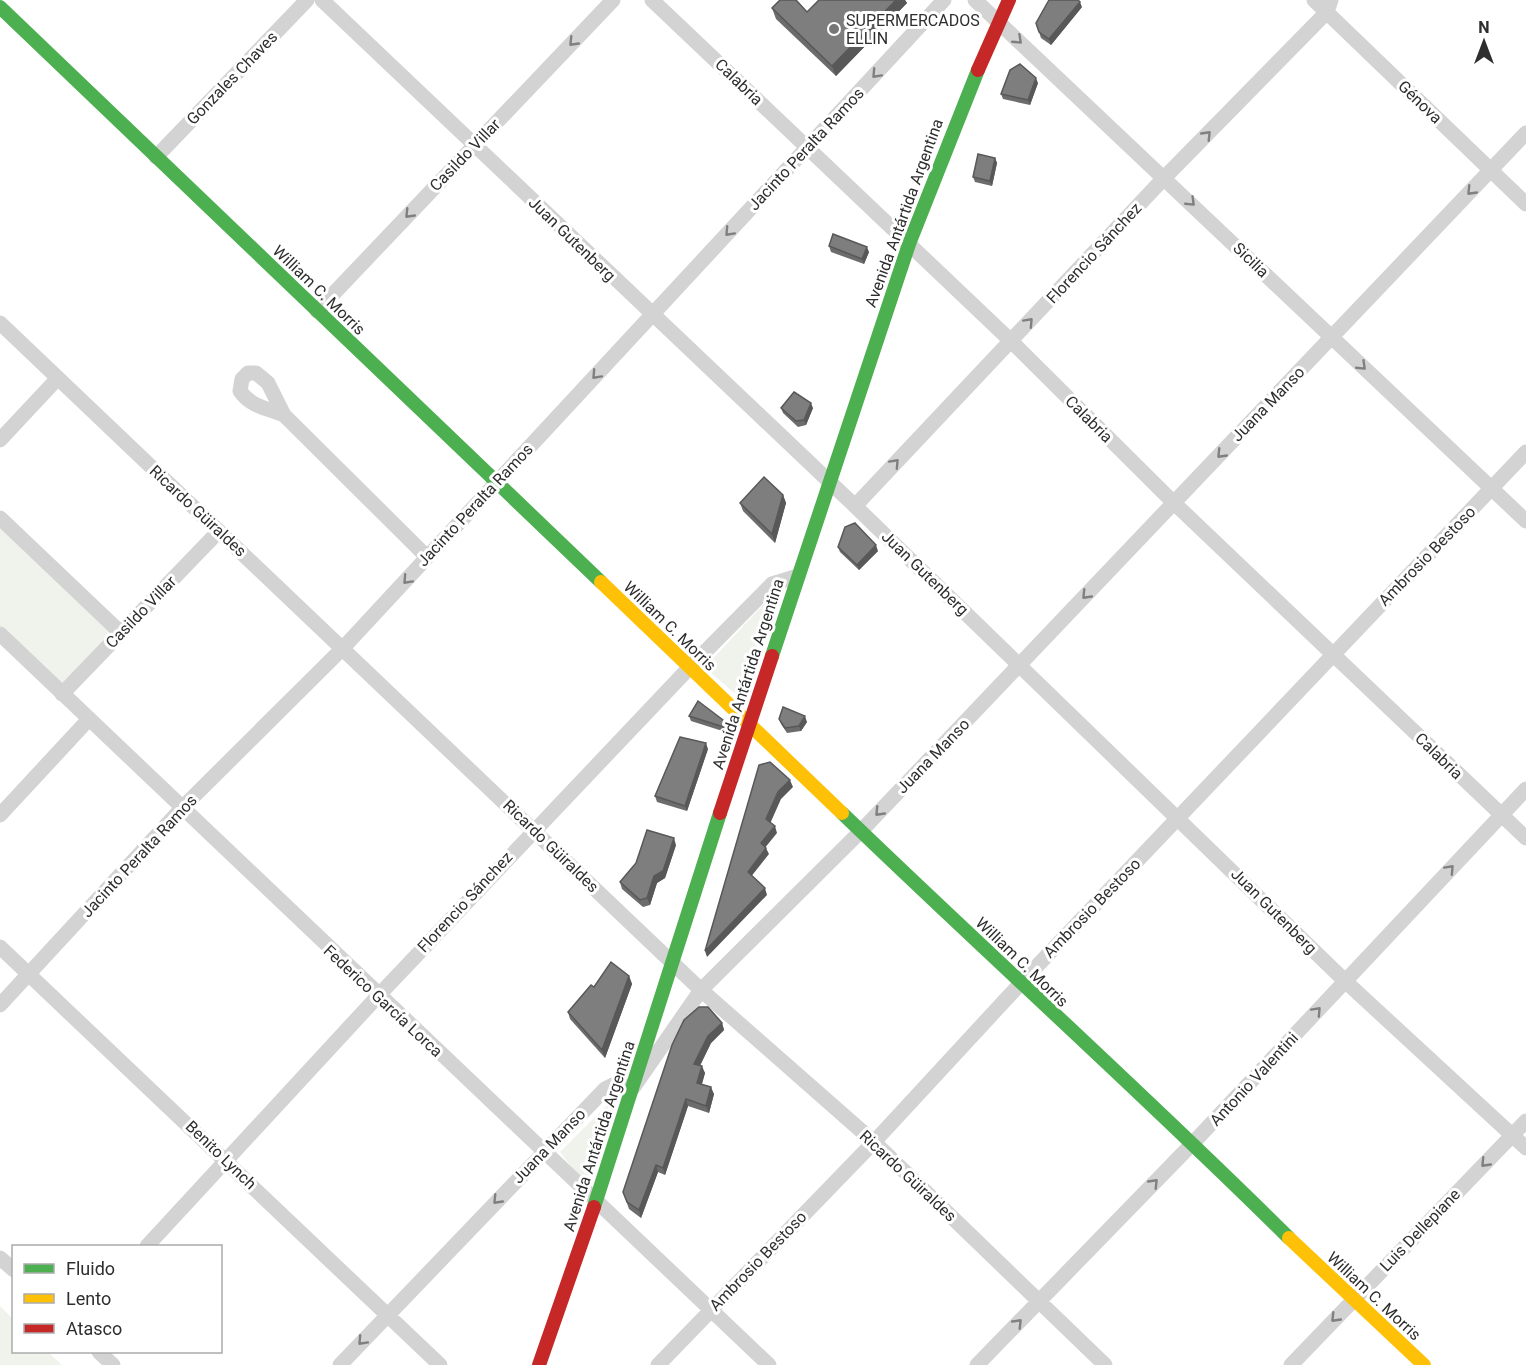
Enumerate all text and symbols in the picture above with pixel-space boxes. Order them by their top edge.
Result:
place label: SUPERMERCADOS ELLIN [846,11,980,48]
north arrow [1454,12,1514,72]
text: N [1478,18,1490,37]
marker: SUPERMERCADOS ELLIN [827,22,841,36]
street label: Gonzales Chaves [183,27,281,129]
one-way arrow [1011,33,1021,44]
one-way arrow [569,36,580,46]
street label: Calabria [711,55,767,109]
one-way arrow [872,67,883,77]
street label: Génova [1394,77,1446,127]
street label: Jacinto Peralta Ramos [744,84,868,214]
street label: Casildo Villar [426,114,505,195]
street label: Avenida Antártida Argentina [861,116,947,310]
one-way arrow [1200,131,1211,141]
one-way arrow [1467,184,1478,194]
street label: Juan Gutenberg [525,193,619,285]
one-way arrow [1183,194,1194,205]
street label: Florencio Sánchez [1043,199,1145,307]
one-way arrow [406,206,417,217]
one-way arrow [725,225,736,236]
street label: Sicilia [1229,239,1273,281]
street label: William C. Morris [269,241,369,339]
one-way arrow [1022,318,1033,328]
one-way arrow [1355,358,1366,369]
street label: Juana Manso [1228,363,1308,445]
one-way arrow [592,368,603,379]
street label: Calabria [1062,392,1116,446]
street label: Jacinto Peralta Ramos [413,440,537,570]
one-way arrow [1217,446,1228,457]
one-way arrow [888,460,899,470]
street label: Ricardo Güiraldes [146,461,250,561]
street label: Ambrosio Bestoso [1375,502,1479,610]
street label: Juan Gutenberg [878,527,972,619]
street label: Casildo Villar [102,571,181,652]
one-way arrow [403,572,414,583]
street label: Avenida Antártida Argentina [708,576,788,772]
street label: William C. Morris [620,577,720,675]
one-way arrow [1082,588,1093,599]
street label: Juana Manso [893,715,973,797]
street label: Calabria [1411,729,1467,783]
street label: Jacinto Peralta Ramos [77,791,201,921]
street label: Ricardo Güiraldes [499,796,603,896]
one-way arrow [876,805,887,816]
street label: Florencio Sánchez [414,848,516,956]
street label: Ambrosio Bestoso [1040,854,1144,962]
street label: Juan Gutenberg [1227,864,1321,958]
one-way arrow [1443,865,1454,876]
street label: William C. Morris [972,913,1072,1011]
street label: Federico García Lorca [320,941,446,1061]
one-way arrow [1310,1007,1321,1018]
street label: Antonio Valentini [1206,1028,1302,1130]
street label: Avenida Antártida Argentina [559,1038,639,1234]
street label: Juana Manso [509,1105,589,1187]
street label: Benito Lynch [182,1117,260,1193]
street label: Ricardo Güiraldes [856,1126,960,1226]
one-way arrow [1481,1157,1492,1167]
one-way arrow [1147,1180,1158,1190]
street label: Luis Dellepiane [1376,1185,1464,1275]
one-way arrow [493,1193,504,1204]
street label: Ambrosio Bestoso [706,1207,810,1315]
legend [12,1245,222,1353]
street label: William C. Morris [1323,1248,1425,1344]
text: Fluido [66,1258,115,1279]
text: Lento [66,1288,111,1309]
one-way arrow [1331,1312,1342,1322]
text: Atasco [66,1318,122,1339]
one-way arrow [1011,1319,1022,1329]
one-way arrow [358,1334,369,1345]

